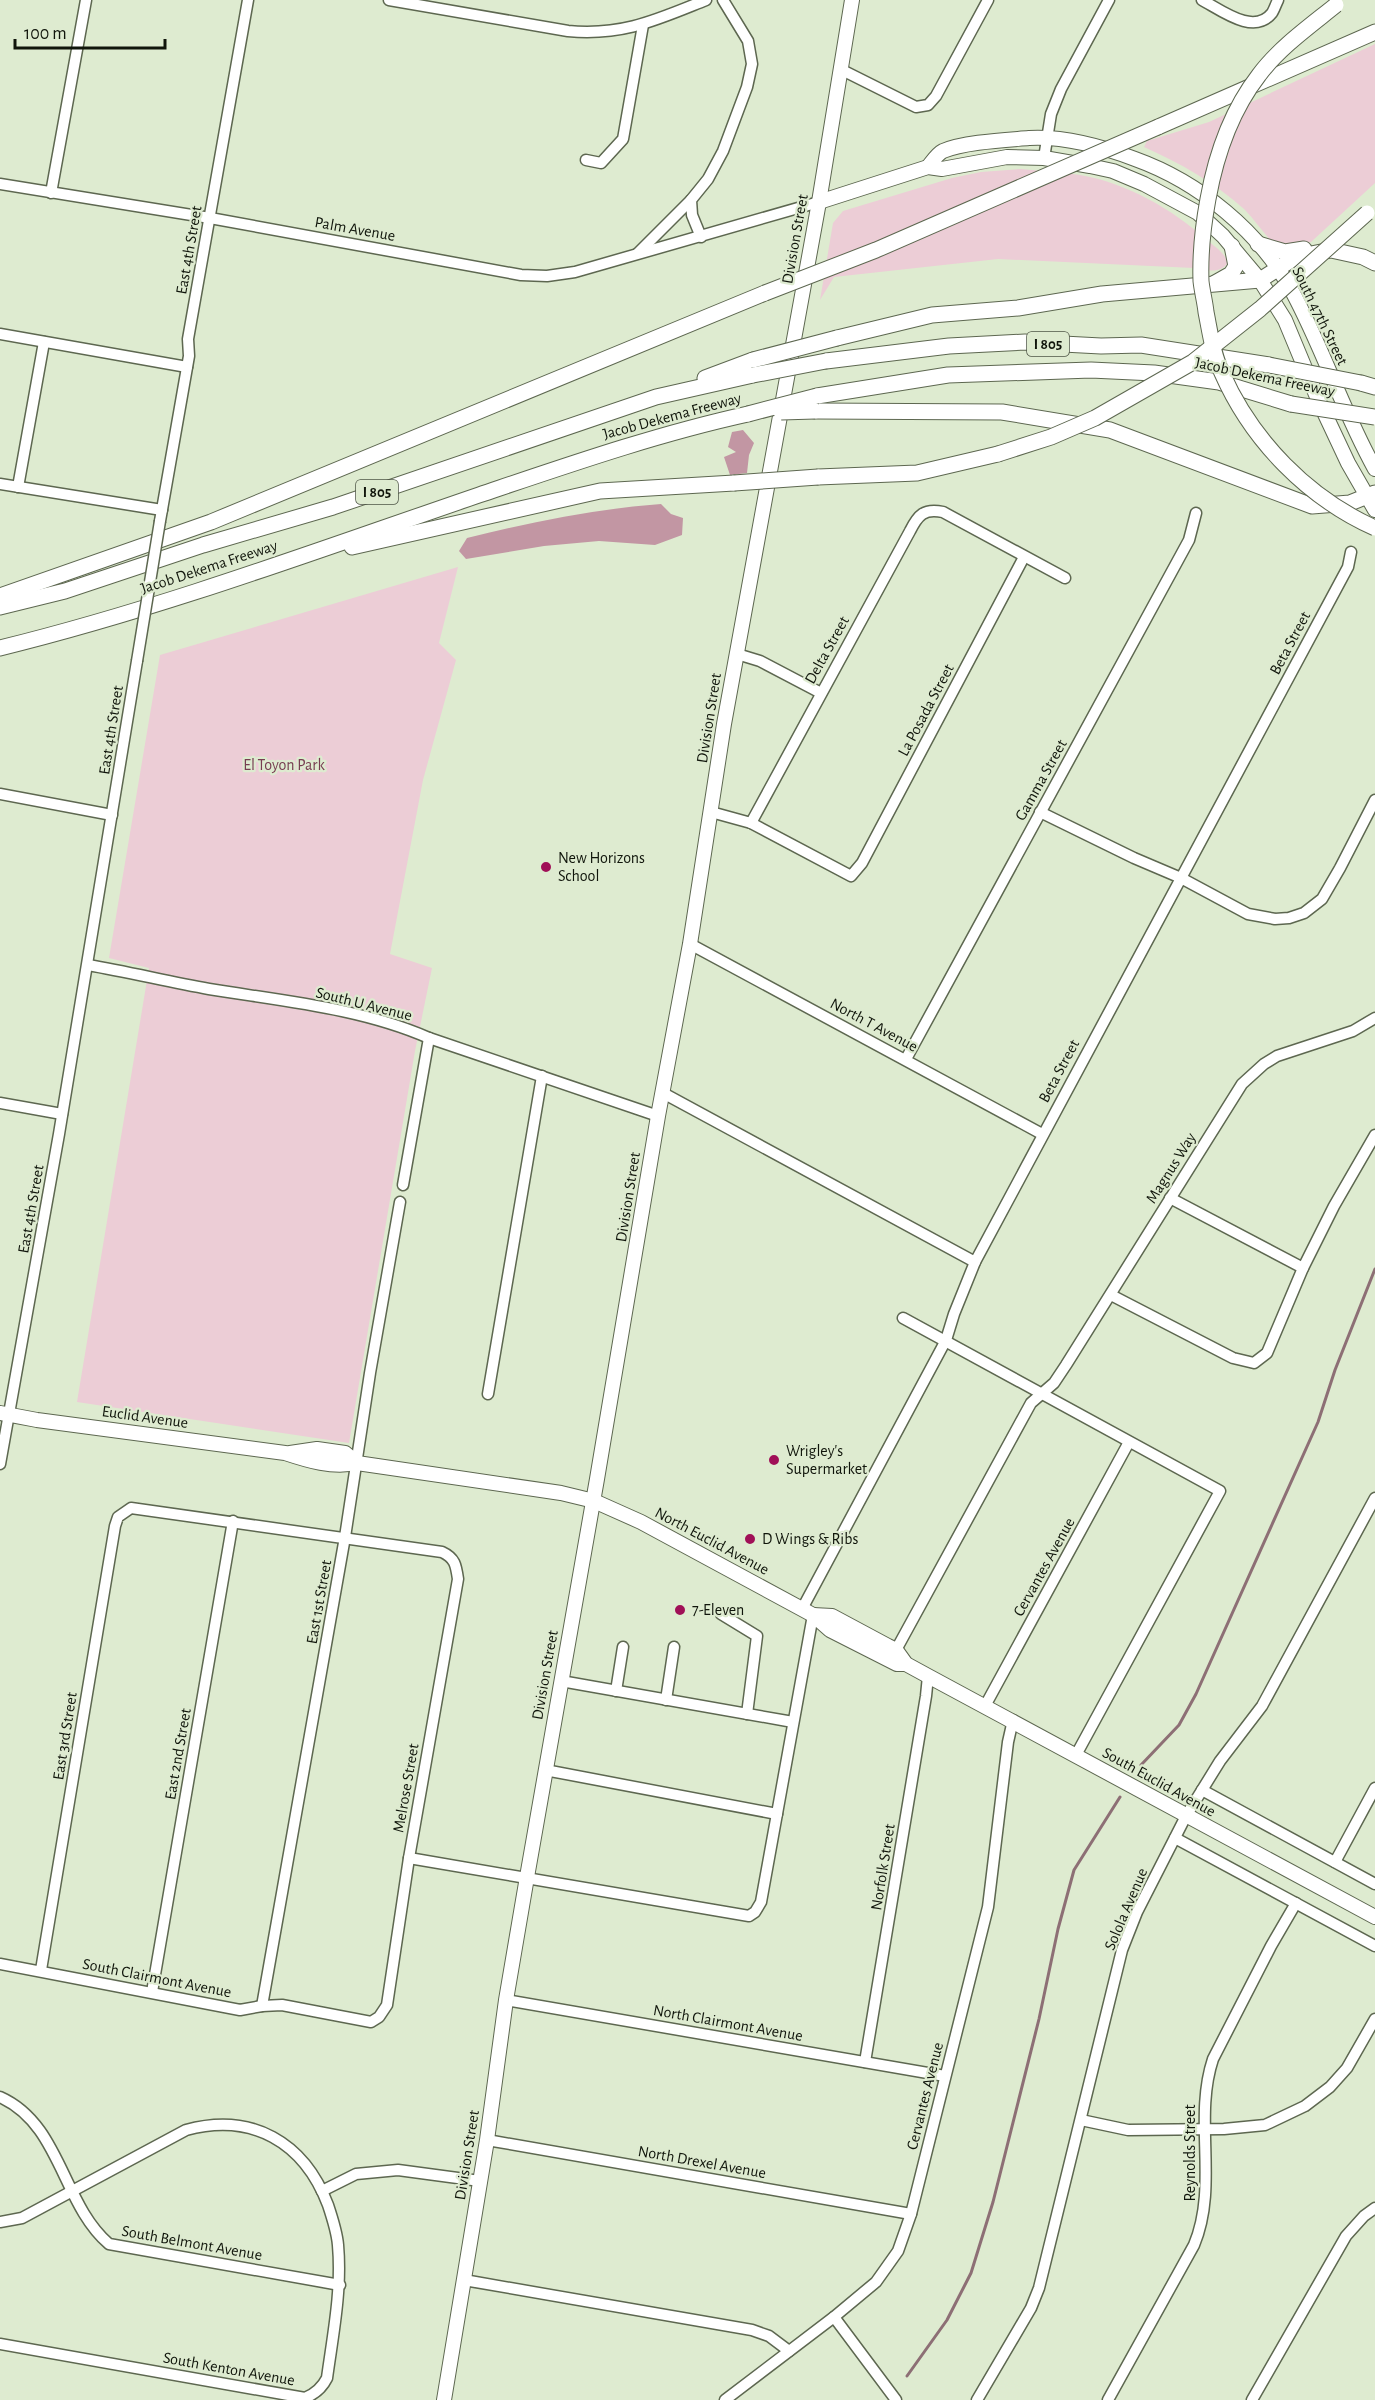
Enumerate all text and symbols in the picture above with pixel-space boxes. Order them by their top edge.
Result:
scale bar [15,12,165,50]
text: 100 m [24,25,67,43]
street label: Division Street [779,193,811,285]
street label: East 4th Street [173,204,205,296]
street label: Palm Avenue [314,214,396,244]
street label: South 47th Street [1289,264,1351,368]
road number: I 805 [1027,332,1069,356]
street label: Jacob Dekema Freeway [1193,354,1337,401]
street label: Jacob Dekema Freeway [601,390,743,443]
road number: I 805 [356,480,398,504]
street label: Jacob Dekema Freeway [139,537,280,598]
street label: Beta Street [1267,609,1313,677]
street label: Delta Street [802,614,852,686]
street label: La Posada Street [895,661,957,759]
street label: Division Street [694,672,724,764]
street label: East 4th Street [96,684,126,776]
street label: Gamma Street [1012,737,1070,823]
park label: El Toyon Park [243,757,325,774]
place label: New Horizons School [558,850,645,884]
marker: New Horizons School [539,860,553,874]
street label: South U Avenue [314,984,414,1024]
street label: North T Avenue [828,995,920,1055]
street label: Beta Street [1036,1037,1082,1105]
street label: Magnus Way [1143,1130,1200,1207]
street label: Division Street [613,1151,643,1243]
street label: East 4th Street [15,1163,47,1255]
street label: Euclid Avenue [101,1403,189,1431]
place label: Wrigley's Supermarket [786,1443,867,1477]
marker: Wrigley's Supermarket [767,1453,781,1467]
street label: North Euclid Avenue [652,1504,772,1578]
street label: Cervantes Avenue [1010,1515,1078,1619]
place label: D Wings & Ribs [762,1531,858,1547]
marker: D Wings & Ribs [743,1532,757,1546]
street label: East 1st Street [304,1559,334,1645]
place label: 7-Eleven [692,1602,744,1618]
marker: 7-Eleven [673,1603,687,1617]
street label: Division Street [529,1629,561,1721]
street label: East 3rd Street [50,1691,80,1781]
street label: East 2nd Street [162,1707,194,1801]
street label: Melrose Street [390,1742,422,1834]
street label: South Euclid Avenue [1100,1744,1218,1820]
street label: Norfolk Street [868,1823,898,1911]
street label: Solola Avenue [1102,1866,1150,1952]
street label: South Clairmont Avenue [81,1956,233,2000]
street label: North Clairmont Avenue [652,2002,804,2044]
street label: Cervantes Avenue [904,2041,946,2151]
street label: Reynolds Street [1182,2104,1199,2202]
street label: Division Street [452,2109,482,2201]
street label: North Drexel Avenue [637,2143,767,2181]
street label: South Belmont Avenue [121,2223,263,2263]
street label: South Kenton Avenue [162,2350,296,2388]

